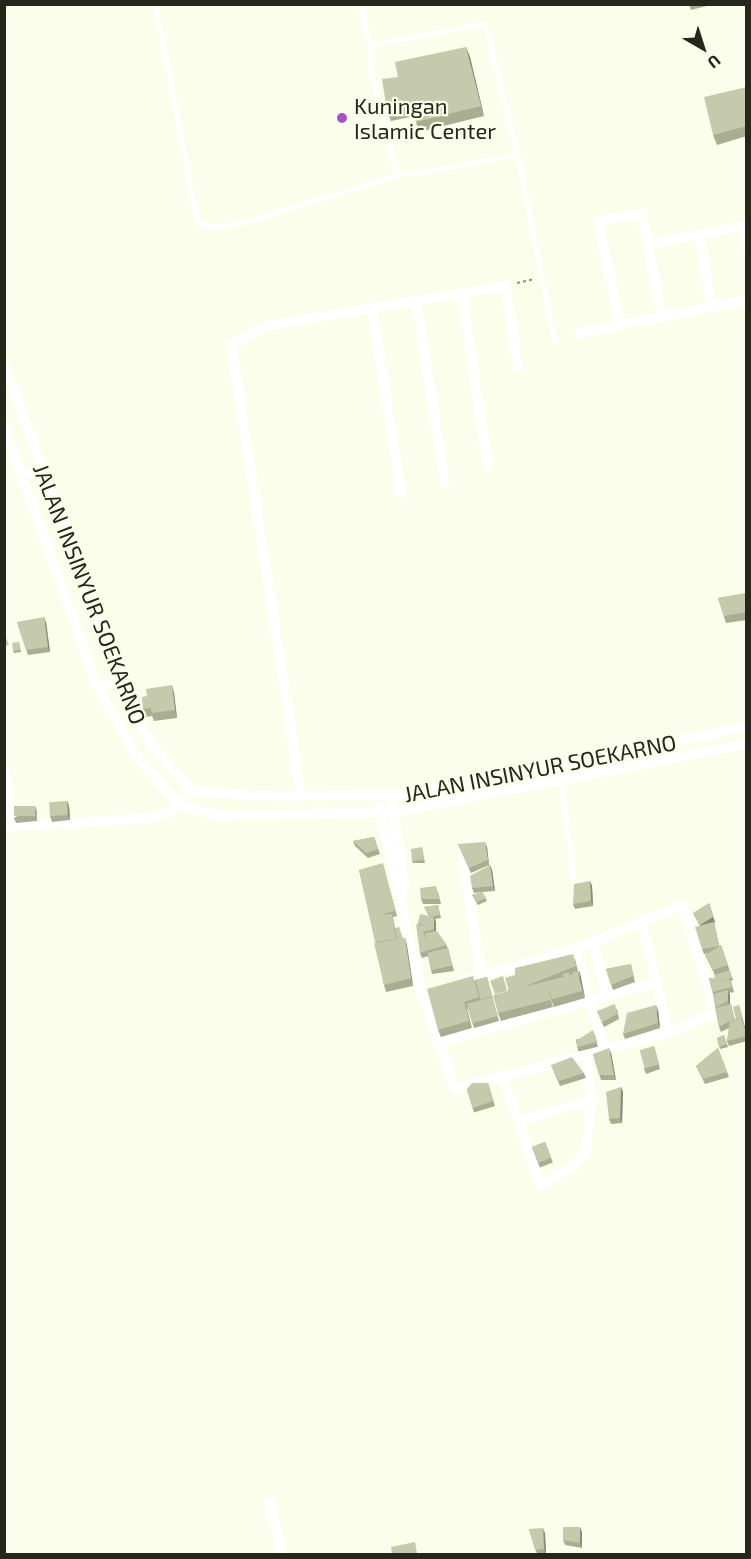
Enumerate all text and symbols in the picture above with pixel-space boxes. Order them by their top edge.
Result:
north arrow [673,18,733,78]
text: U [704,52,725,73]
place label: Kuningan Islamic Center [354,92,496,144]
marker: Kuningan Islamic Center [335,111,349,125]
street label: JALAN INSINYUR SOEKARNO [28,460,152,728]
street label: JALAN INSINYUR SOEKARNO [402,729,678,807]

